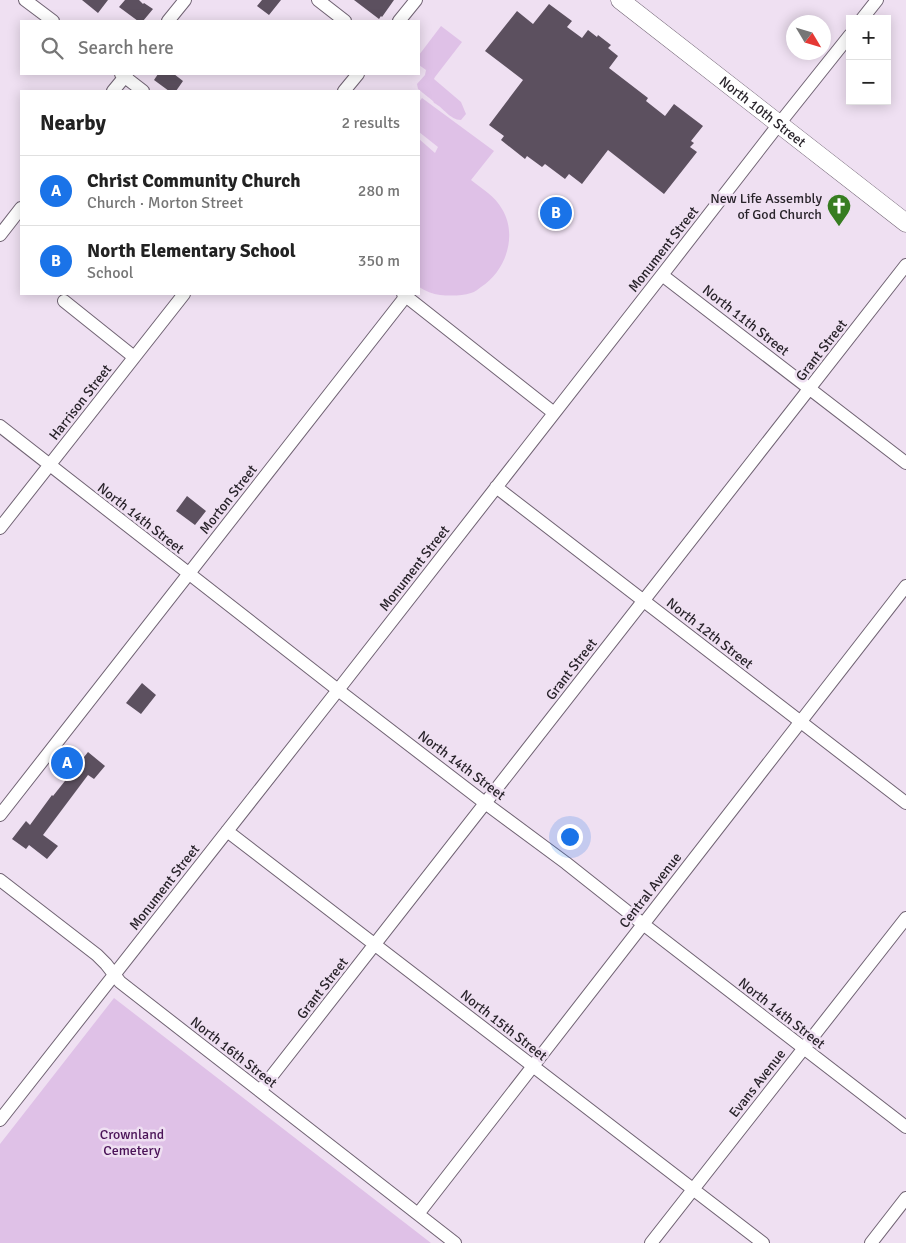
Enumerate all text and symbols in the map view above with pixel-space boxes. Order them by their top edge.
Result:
north arrow [786,15,831,60]
map controls [846,15,891,105]
button: + [846,15,891,60]
search box [20,20,420,75]
icon: search [38,34,66,62]
text: Search here [78,36,174,60]
button: − [846,60,891,105]
street label: North 10th Street [716,73,809,151]
text: Nearby [40,110,106,136]
text: 2 results [341,113,400,133]
text: Christ Community Church [87,169,301,193]
text: A [51,181,61,201]
text: 280 m [358,181,400,201]
place label: New Life Assembly of God Church [710,190,822,223]
text: Church · Morton Street [87,193,243,213]
church icon: New Life Assembly of God Church [826,193,852,227]
pin: B [540,194,572,232]
street label: Monument Street [625,203,702,296]
text: North Elementary School [87,239,296,263]
text: B [51,251,61,271]
text: 350 m [358,251,400,271]
text: School [87,263,133,283]
street label: North 11th Street [699,281,792,359]
street label: Grant Street [792,316,851,384]
street label: Harrison Street [46,361,115,444]
street label: Morton Street [196,461,261,537]
street label: North 14th Street [94,479,187,557]
street label: Monument Street [376,522,453,615]
street label: North 12th Street [663,594,756,672]
street label: Grant Street [542,635,601,703]
street label: North 14th Street [415,727,509,804]
pin: A [51,744,83,782]
your location [557,824,583,850]
street label: Monument Street [126,841,203,934]
street label: Central Avenue [616,849,685,931]
street label: Grant Street [293,954,352,1022]
street label: North 14th Street [735,974,828,1052]
street label: North 15th Street [457,986,550,1064]
street label: North 16th Street [187,1013,280,1091]
street label: Evans Avenue [726,1046,789,1121]
park label: Crownland Cemetery [100,1126,164,1159]

